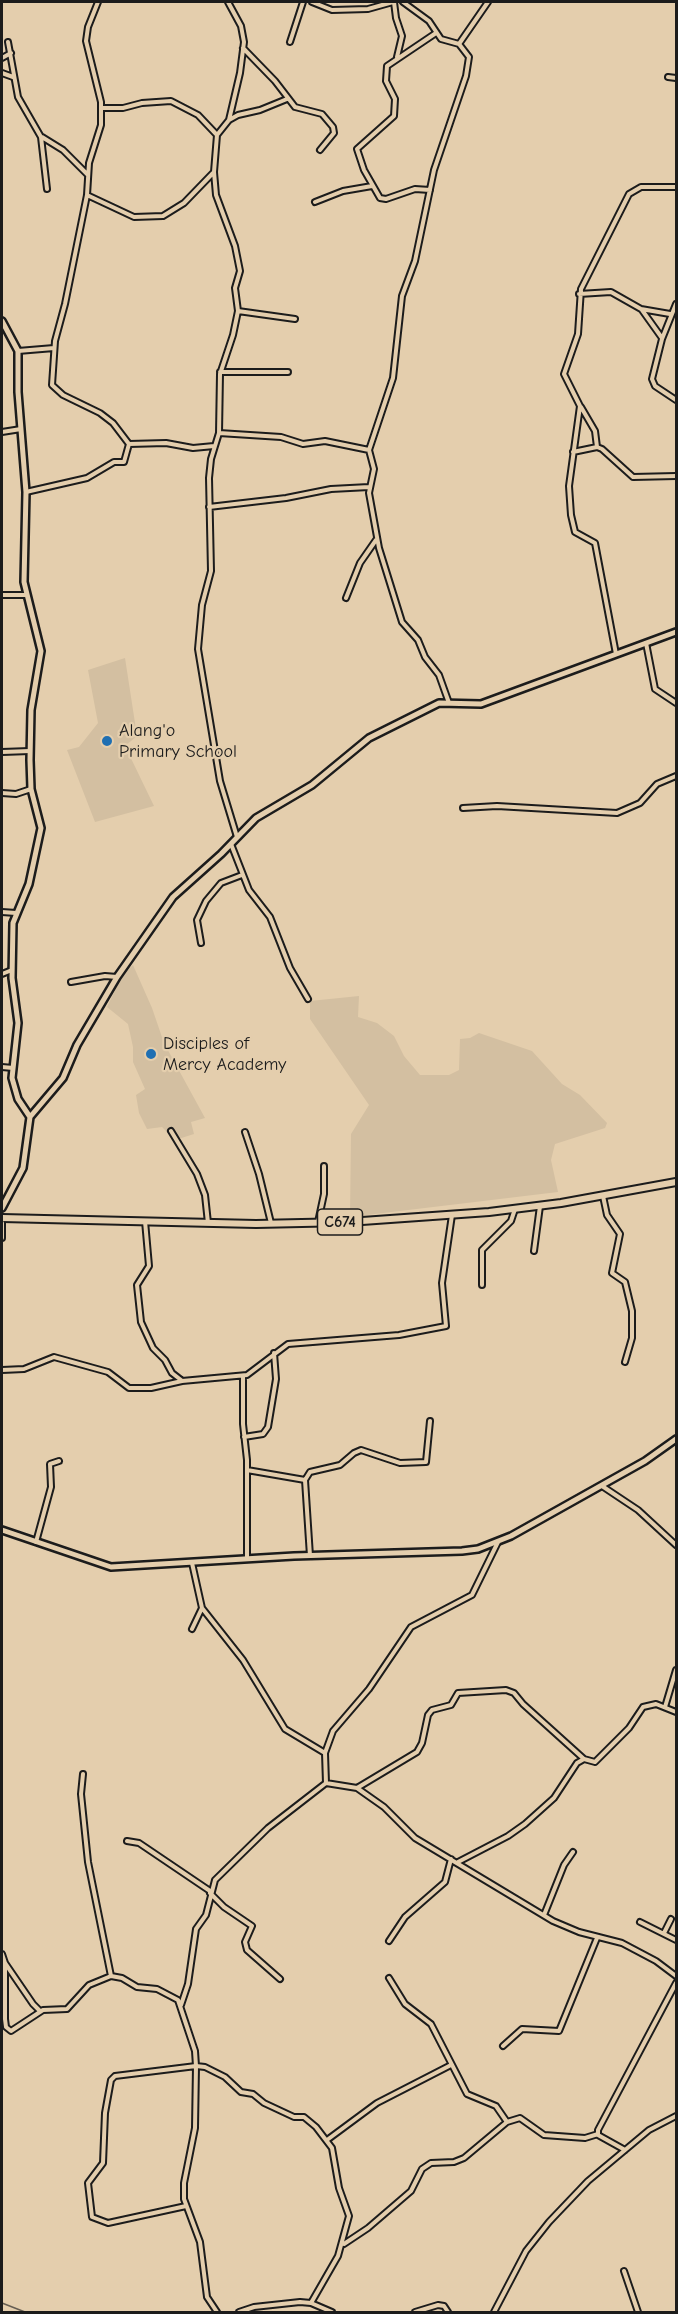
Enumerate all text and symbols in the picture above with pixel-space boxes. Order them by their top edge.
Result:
place label: Alang'o Primary School [119,720,237,762]
marker: Alang'o Primary School [100,734,114,748]
place label: Disciples of Mercy Academy [163,1033,286,1076]
marker: Disciples of Mercy Academy [144,1047,158,1061]
road number: C674 [318,1209,362,1235]

